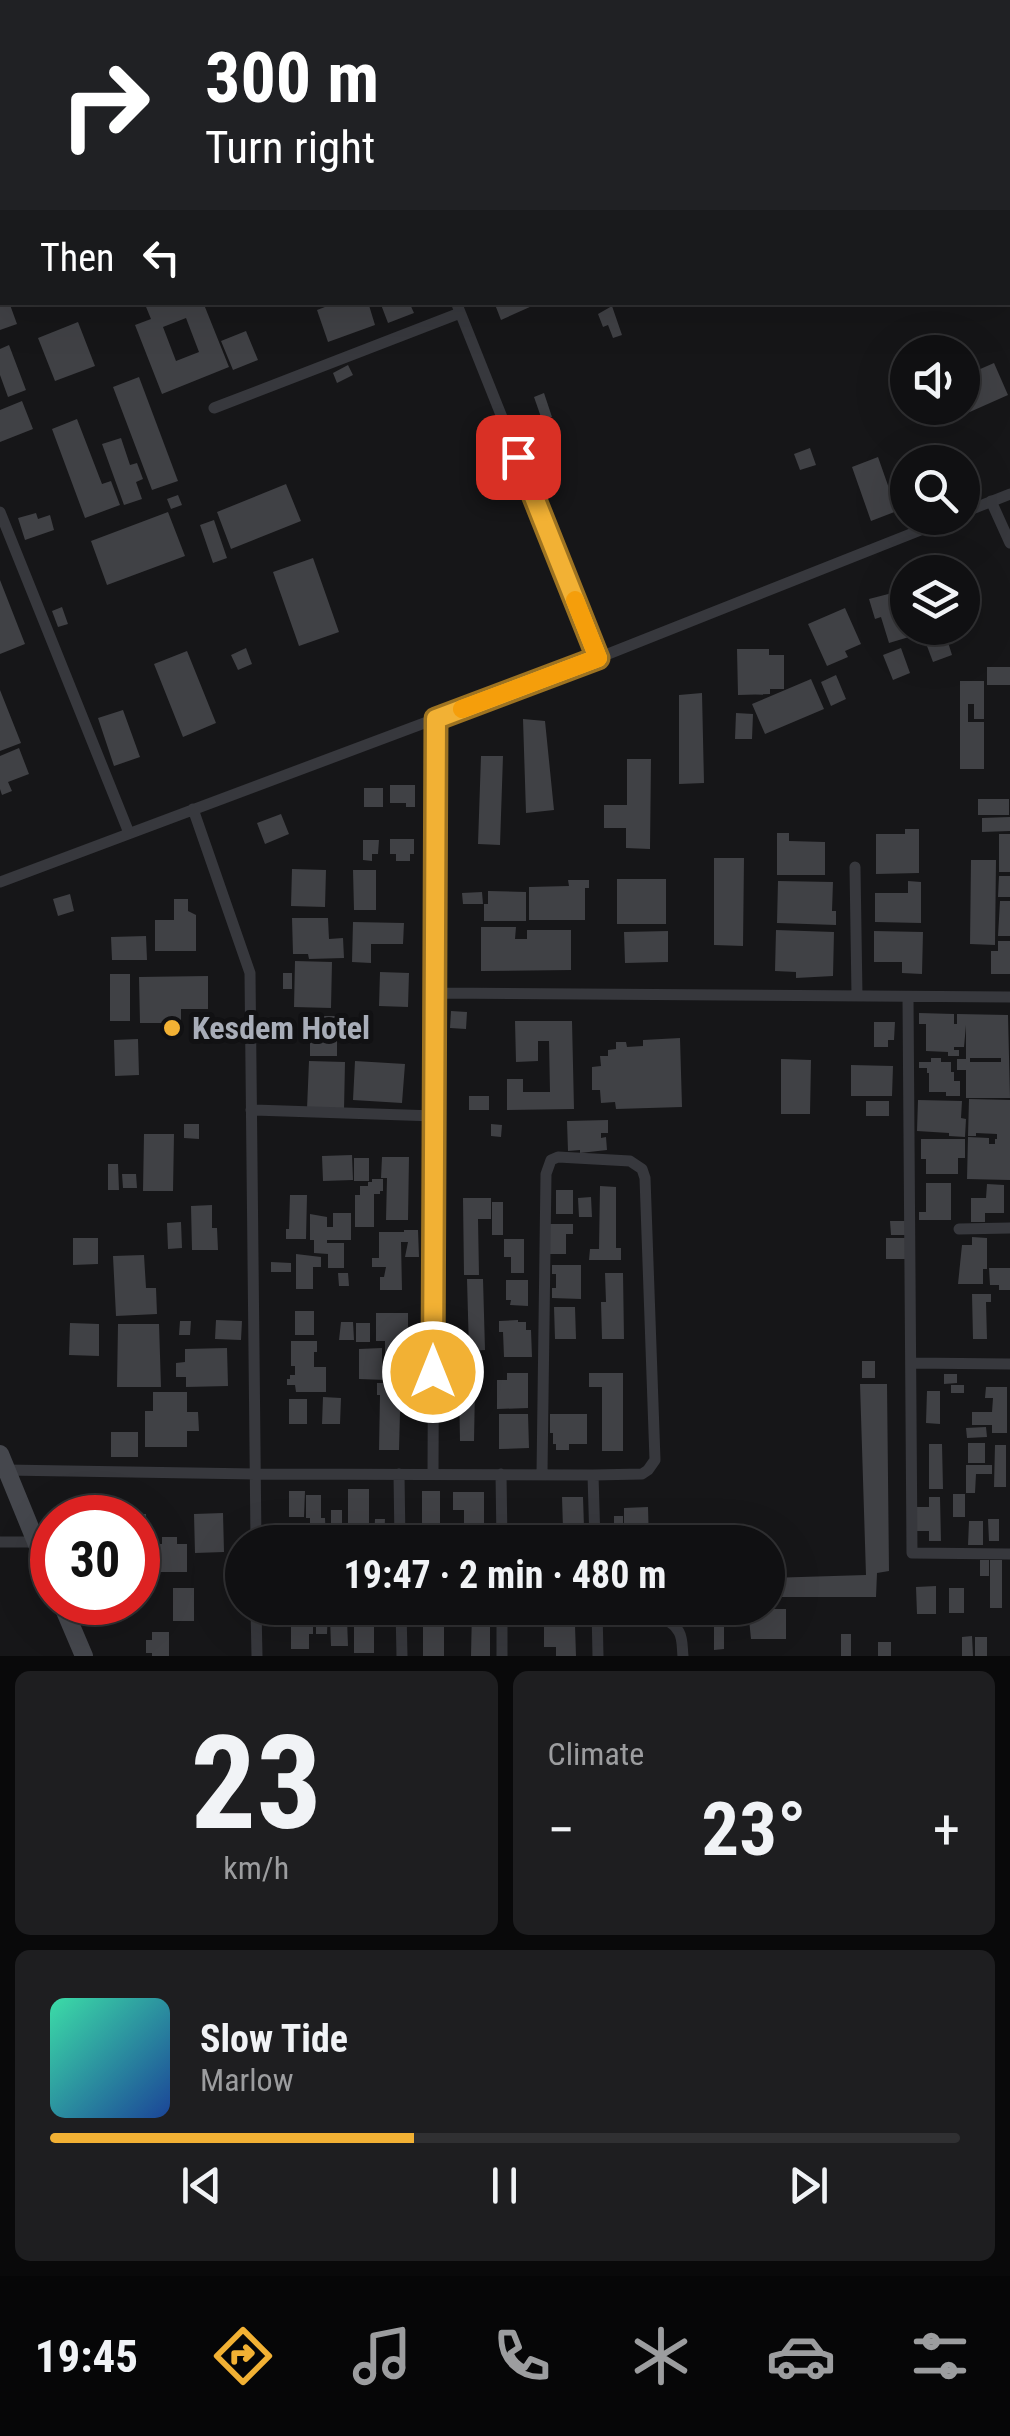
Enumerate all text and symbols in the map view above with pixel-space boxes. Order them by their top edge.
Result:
text: 300 m [205,37,379,119]
icon: right [40,40,170,170]
text: Turn right [205,121,375,174]
icon: left [134,230,189,285]
text: Then [40,236,114,280]
map controls [890,335,980,645]
button: sound [890,335,980,425]
pin [476,415,561,500]
icon: arrive [491,430,546,485]
button: search [890,445,980,535]
button: layers [890,555,980,645]
place label: Kesdem Hotel [192,1009,370,1047]
marker: Kesdem Hotel [161,1017,183,1039]
position arrow [381,1320,485,1424]
speed limit sign: 30 [30,1495,160,1625]
text: 19:47 · 2 min · 480 m [344,1553,666,1597]
text: 23 [191,1707,322,1860]
text: Climate [548,1735,644,1773]
text: 23° [701,1785,806,1873]
text: − [548,1798,575,1862]
text: + [933,1798,960,1862]
text: km/h [223,1849,289,1887]
text: Slow Tide [200,2017,348,2061]
text: Marlow [200,2061,293,2099]
icon: previous [174,2158,229,2213]
icon: pause [477,2158,532,2213]
icon: next [781,2158,836,2213]
icon: directions [208,2321,278,2391]
icon: music [347,2321,417,2391]
icon: phone [487,2321,557,2391]
icon: climate [626,2321,696,2391]
icon: car [766,2321,836,2391]
icon: filters [905,2321,975,2391]
text: 19:45 [35,2330,138,2383]

